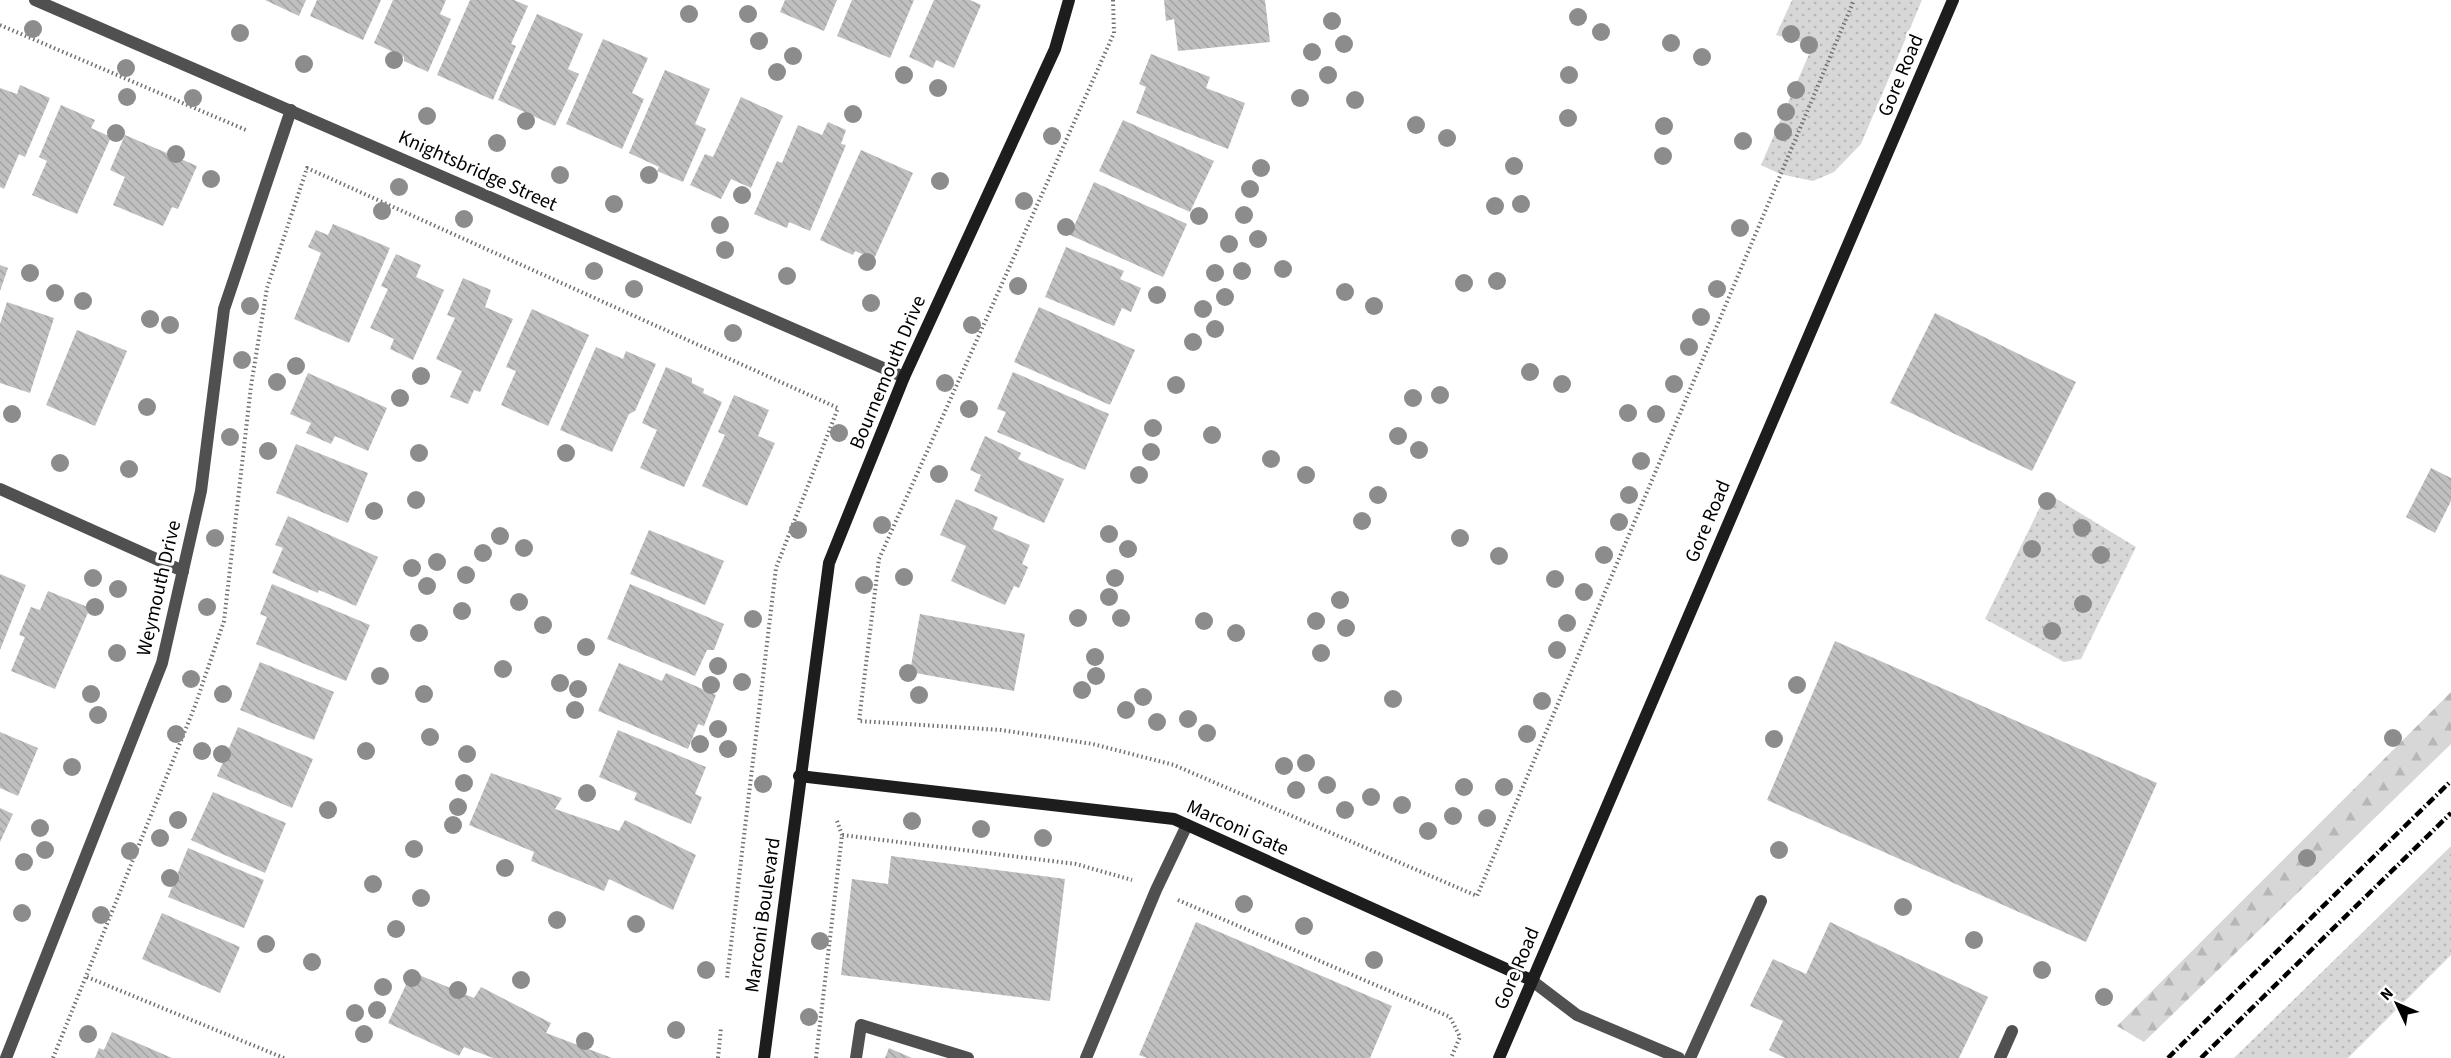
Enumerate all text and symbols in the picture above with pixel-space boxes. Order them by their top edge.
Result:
street label: Gore Road [1871,30,1931,121]
street label: Knightsbridge Street [394,123,562,219]
street label: Bournemouth Drive [843,291,933,454]
street label: Gore Road [1678,476,1738,567]
street label: Weymouth Drive [130,518,188,659]
street label: Marconi Gate [1182,793,1293,863]
street label: Marconi Boulevard [738,836,788,994]
street label: Gore Road [1487,923,1547,1014]
north arrow [2367,974,2427,1034]
text: N [2375,983,2399,1006]

